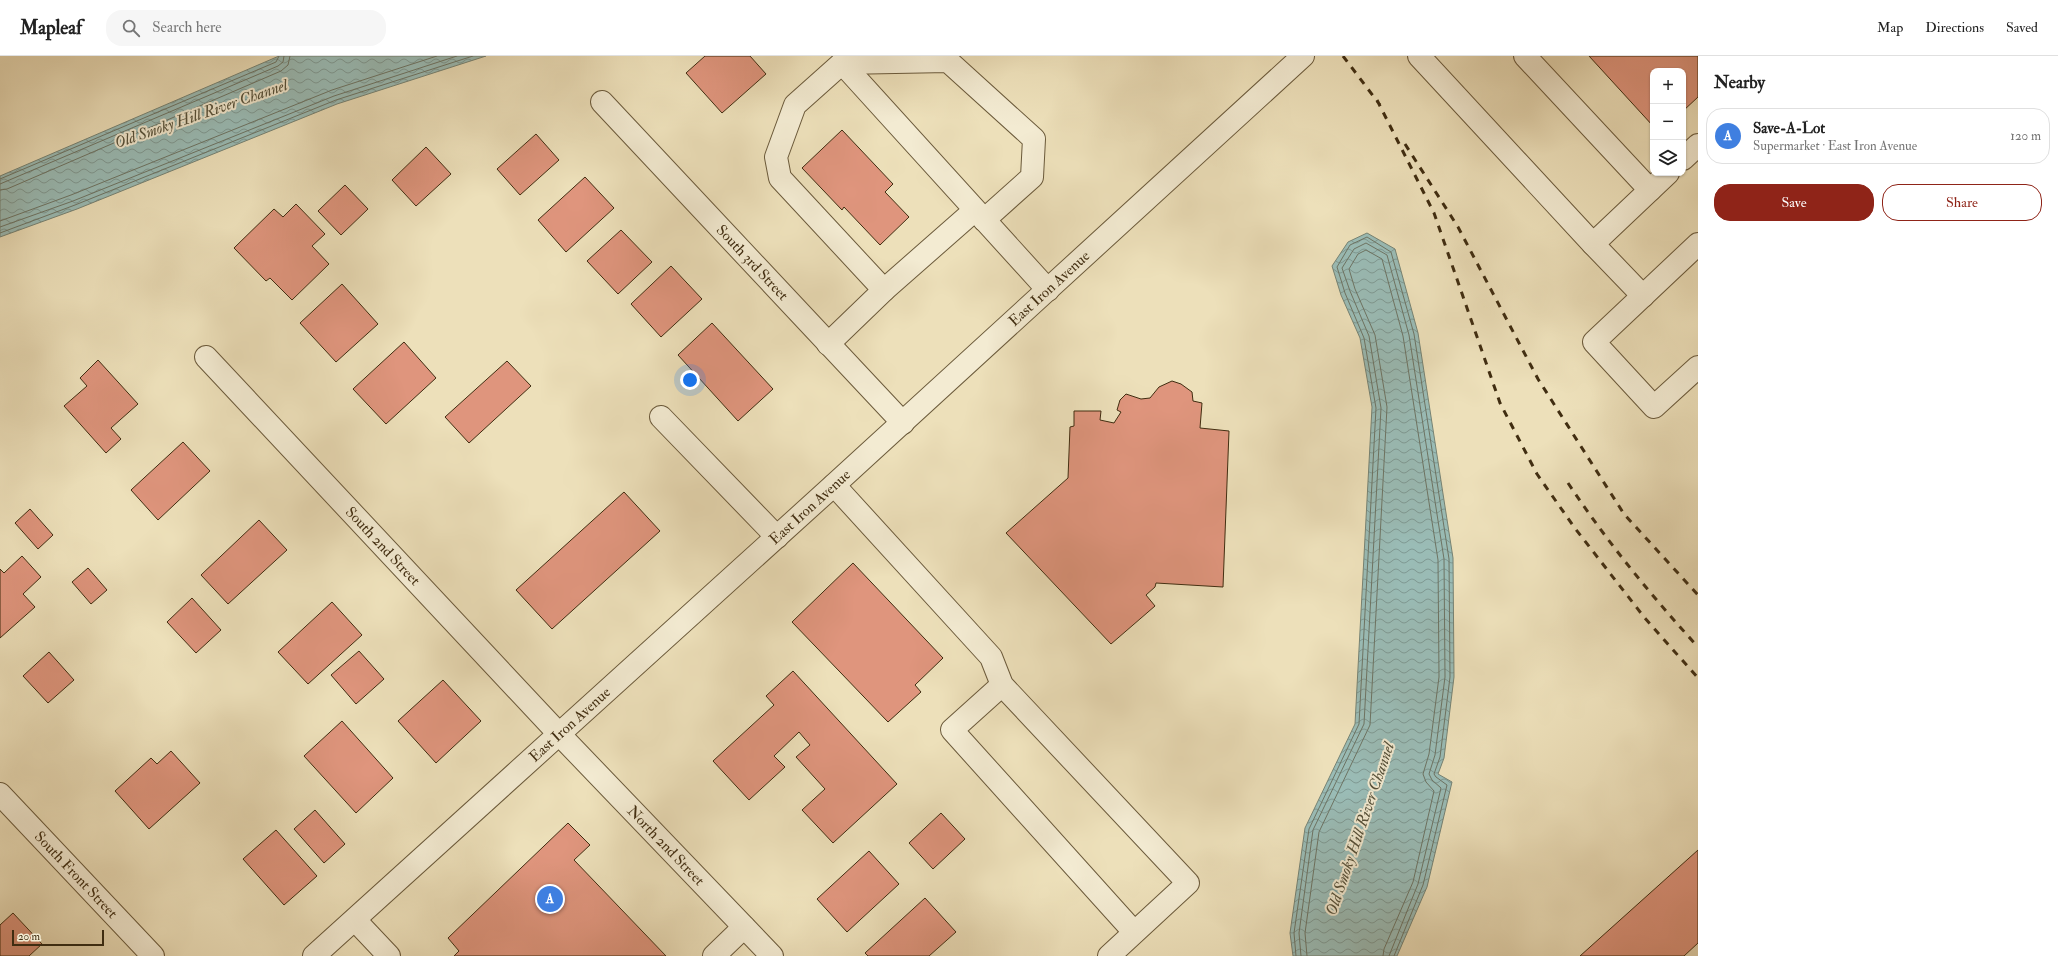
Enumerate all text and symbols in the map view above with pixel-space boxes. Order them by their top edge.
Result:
search box [106,10,386,46]
text: Mapleaf [20,16,82,40]
icon: search [120,17,142,39]
text: Search here [152,18,222,37]
text: Map [1877,19,1903,36]
text: Directions [1925,19,1984,36]
text: Saved [2006,19,2038,36]
map controls [1650,68,1686,176]
button: + [1650,68,1686,104]
text: Nearby [1714,72,1765,93]
water label: Old Smoky Hill River Channel [112,75,291,153]
button: − [1650,104,1686,140]
text: Save-A-Lot [1753,119,1825,138]
text: A [1724,128,1732,144]
text: 120 m [2010,128,2041,144]
text: Supermarket · East Iron Avenue [1753,138,1917,154]
button: layers [1650,140,1686,176]
button: Save [1714,184,1874,221]
button: Share [1882,184,2042,221]
street label: South 3rd Street [712,221,793,305]
street label: East Iron Avenue [1004,246,1094,330]
your location [680,370,700,390]
street label: East Iron Avenue [765,465,855,549]
street label: South 2nd Street [341,503,425,590]
street label: East Iron Avenue [525,683,614,766]
water label: Old Smoky Hill River Channel [1321,739,1399,918]
street label: North 2nd Street [623,801,709,890]
street label: South Front Street [31,827,122,922]
pin: A [537,884,563,914]
scale bar [12,928,104,947]
text: 20 m [18,930,40,943]

